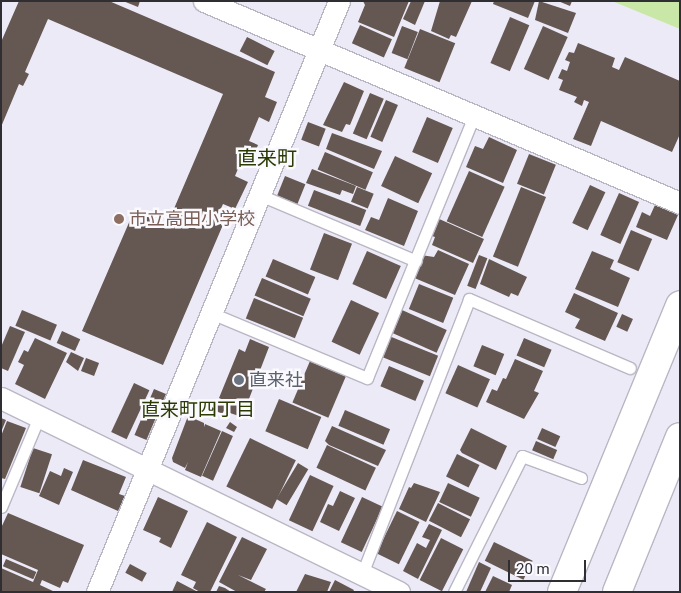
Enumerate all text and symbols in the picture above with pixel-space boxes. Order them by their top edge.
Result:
district label: 直来町 [237,146,297,170]
place label: 市立高田小学校 [129,208,255,230]
marker: 市立高田小学校 [113,213,125,225]
place label: 直来社 [249,369,303,391]
marker: 直来社 [233,374,245,386]
district label: 直来町四丁目 [141,399,255,421]
scale bar [511,550,588,582]
text: 20 m [516,560,550,578]

